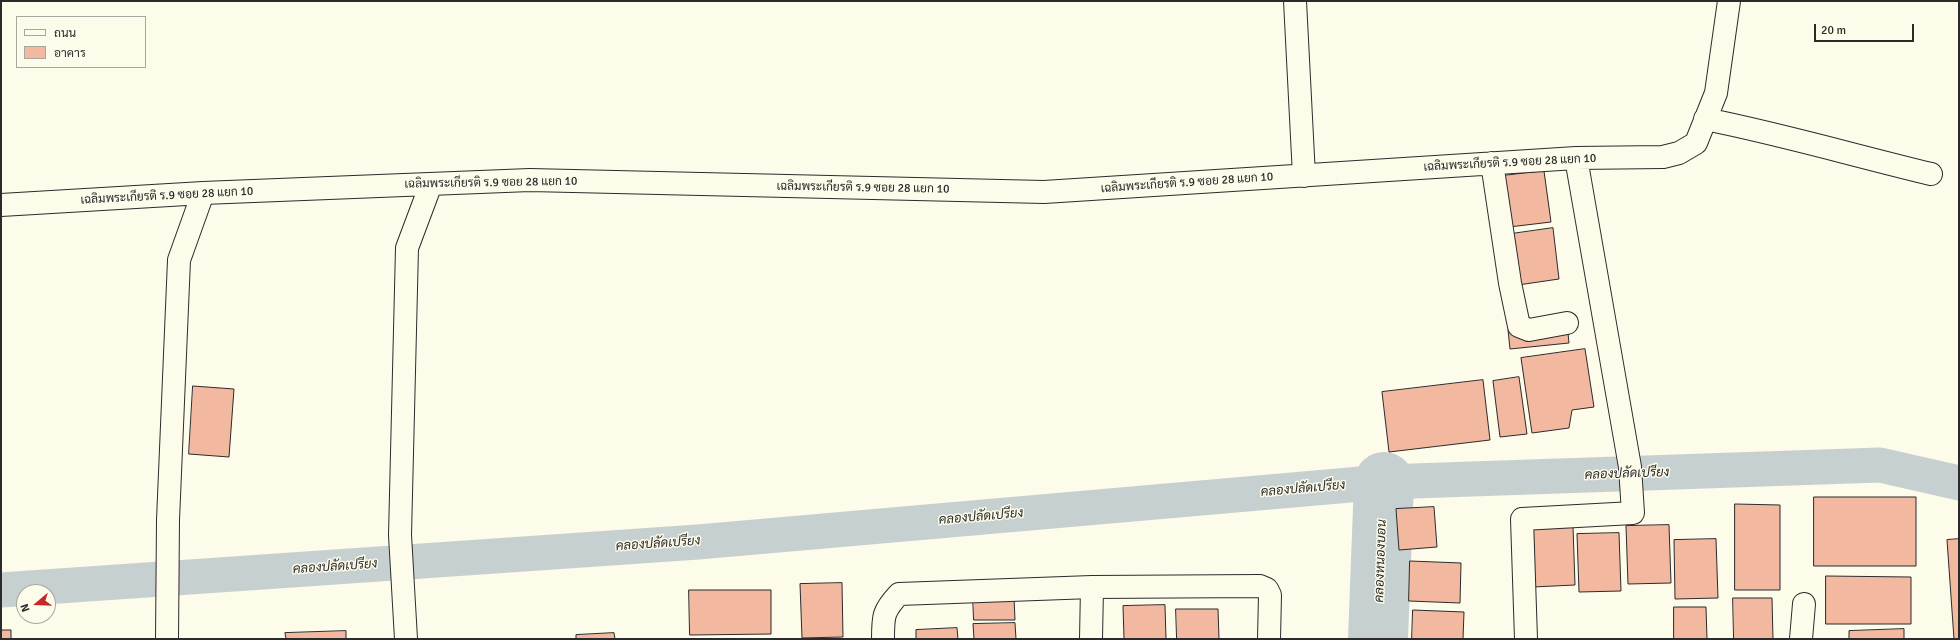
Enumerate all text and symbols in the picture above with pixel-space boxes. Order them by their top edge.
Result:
legend [16,16,146,68]
scale bar [1816,16,1916,42]
text: 20 m [1821,23,1846,38]
text: ถนน [54,26,76,41]
text: อาคาร [54,46,86,61]
street label: เฉลิมพระเกียรติ ร.9 ซอย 28 แยก 10 [1423,151,1597,175]
street label: เฉลิมพระเกียรติ ร.9 ซอย 28 แยก 10 [1100,170,1274,196]
street label: เฉลิมพระเกียรติ ร.9 ซอย 28 แยก 10 [404,174,578,192]
street label: เฉลิมพระเกียรติ ร.9 ซอย 28 แยก 10 [776,179,950,197]
street label: เฉลิมพระเกียรติ ร.9 ซอย 28 แยก 10 [80,184,254,208]
water label: คลองปลัดเปรียง [1584,465,1670,483]
water label: คลองปลัดเปรียง [1260,478,1346,500]
water label: คลองปลัดเปรียง [938,506,1024,528]
water label: คลองหนองบอน [1372,519,1390,603]
water label: คลองปลัดเปรียง [615,533,701,555]
water label: คลองปลัดเปรียง [292,556,378,578]
north arrow [16,584,56,624]
text: N [18,602,33,613]

